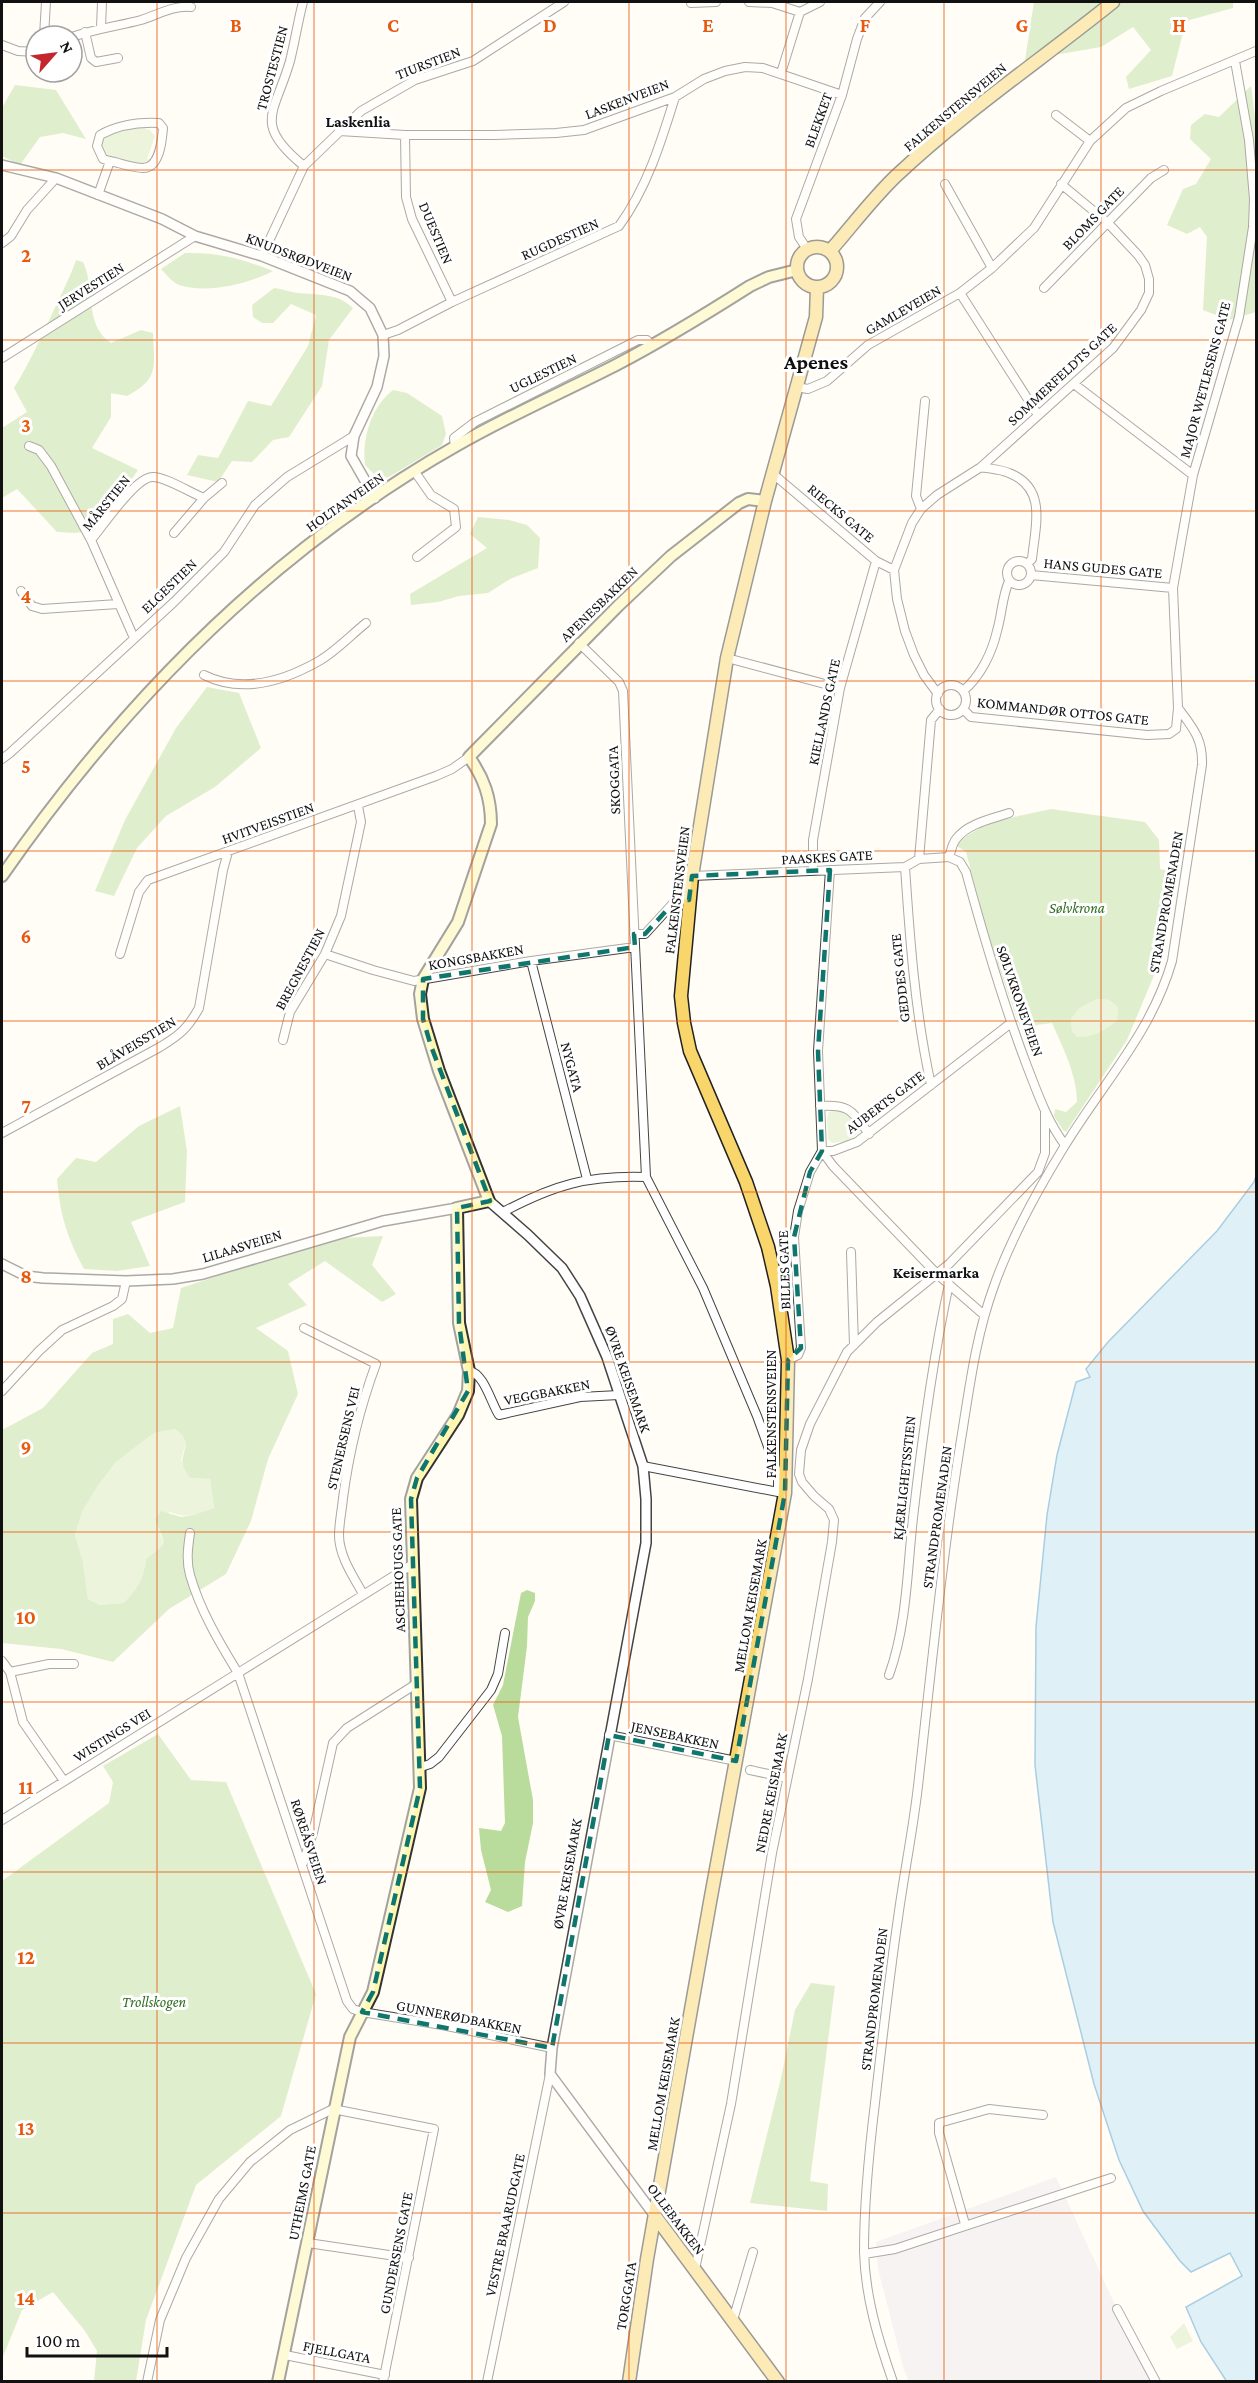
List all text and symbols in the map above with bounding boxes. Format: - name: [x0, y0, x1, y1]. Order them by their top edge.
- text: B: [230, 14, 242, 36]
- text: C: [387, 14, 399, 36]
- text: D: [543, 14, 557, 36]
- text: E: [702, 14, 714, 36]
- text: F: [860, 14, 871, 36]
- text: G: [1016, 14, 1029, 36]
- text: H: [1172, 14, 1186, 36]
- north arrow: [24, 24, 84, 84]
- street label: TROSTESTIEN: [253, 24, 291, 112]
- text: N: [57, 38, 77, 56]
- street label: TIURSTIEN: [393, 43, 463, 83]
- street label: FALKENSTENSVEIEN: [900, 59, 1010, 155]
- street label: LASKENVEIEN: [583, 76, 671, 122]
- street label: BLEKKET: [801, 90, 835, 150]
- district label: Laskenlia: [325, 113, 391, 130]
- street label: BLOMS GATE: [1059, 183, 1127, 253]
- street label: DUESTIEN: [416, 200, 456, 266]
- street label: RUGDESTIEN: [519, 215, 601, 263]
- street label: KNUDSRØDVEIEN: [244, 229, 354, 285]
- text: 2: [21, 244, 31, 266]
- street label: JERVESTIEN: [53, 259, 128, 315]
- street label: GAMLEVEIEN: [862, 282, 944, 338]
- street label: MAJOR WETLESENS GATE: [1176, 300, 1235, 460]
- street label: SOMMERFELDTS GATE: [1004, 319, 1120, 429]
- street label: UGLESTIEN: [507, 350, 579, 396]
- district label: Apenes: [783, 350, 849, 374]
- text: 3: [21, 414, 31, 436]
- street label: HOLTANVEIEN: [303, 469, 387, 535]
- street label: MÅRSTIEN: [78, 471, 133, 534]
- street label: RIECKS GATE: [804, 481, 878, 545]
- street label: HANS GUDES GATE: [1043, 555, 1163, 581]
- street label: ELGESTIEN: [138, 556, 200, 616]
- street label: APENESBAKKEN: [557, 563, 641, 645]
- text: 4: [21, 585, 32, 607]
- street label: KIELLANDS GATE: [805, 657, 843, 767]
- street label: KOMMANDØR OTTOS GATE: [976, 694, 1150, 728]
- street label: SKOGGATA: [605, 745, 623, 815]
- text: 5: [21, 755, 31, 777]
- street label: HVITVEISSTIEN: [220, 799, 316, 847]
- street label: FALKENSTENSVEIEN: [661, 825, 693, 955]
- street label: STRANDPROMENADEN: [1146, 830, 1186, 974]
- street label: PAASKES GATE: [781, 847, 873, 867]
- park label: Sølvkrona: [1049, 900, 1105, 916]
- text: 6: [21, 925, 31, 947]
- street label: BREGNESTIEN: [272, 926, 328, 1012]
- street label: GEDDES GATE: [887, 933, 913, 1023]
- street label: KONGSBAKKEN: [427, 941, 525, 973]
- street label: SØLVKRONEVEIEN: [994, 943, 1047, 1059]
- street label: BLÅVEISSTIEN: [93, 1012, 179, 1073]
- street label: NYGATA: [558, 1040, 586, 1094]
- street label: AUBERTS GATE: [843, 1067, 927, 1137]
- text: 7: [21, 1095, 31, 1117]
- street label: LILAASVEIEN: [200, 1226, 284, 1266]
- street label: BILLES GATE: [775, 1230, 793, 1310]
- district label: Keisermarka: [893, 1264, 979, 1281]
- text: 8: [20, 1265, 32, 1287]
- street label: ØVRE KEISEMARK: [602, 1323, 654, 1435]
- street label: FALKENSTENSVEIEN: [763, 1349, 779, 1478]
- street label: VEGGBAKKEN: [503, 1376, 592, 1408]
- street label: STENERSENS VEI: [323, 1385, 363, 1491]
- street label: KJÆRLIGHETSSTIEN: [889, 1415, 920, 1541]
- text: 9: [21, 1436, 31, 1458]
- street label: STRANDPROMENADEN: [919, 1444, 955, 1589]
- street label: ASCHEHOUGS GATE: [388, 1507, 408, 1633]
- street label: MELLOM KEISEMARK: [730, 1538, 770, 1674]
- text: 10: [16, 1606, 36, 1628]
- street label: WISTINGS VEI: [70, 1705, 154, 1765]
- street label: JENSEBAKKEN: [627, 1717, 721, 1753]
- street label: NEDRE KEISEMARK: [752, 1731, 791, 1854]
- text: 11: [19, 1776, 34, 1798]
- street label: RØREÅSVEIEN: [288, 1797, 331, 1887]
- street label: ØVRE KEISEMARK: [549, 1817, 585, 1931]
- street label: STRANDPROMENADEN: [857, 1926, 891, 2071]
- text: 12: [17, 1946, 35, 1968]
- park label: Trollskogen: [122, 1994, 187, 2011]
- street label: GUNNERØDBAKKEN: [395, 1997, 523, 2037]
- street label: MELLOM KEISEMARK: [643, 2016, 683, 2152]
- text: 13: [17, 2117, 35, 2139]
- street label: UTHEIMS GATE: [285, 2144, 319, 2242]
- street label: VESTRE BRAARUDGATE: [482, 2152, 528, 2298]
- street label: OLLEBAKKEN: [644, 2180, 708, 2258]
- street label: GUNDERSENS GATE: [376, 2191, 416, 2315]
- street label: TORGGATA: [613, 2260, 639, 2332]
- text: 14: [17, 2287, 35, 2309]
- scale bar: [27, 2320, 166, 2358]
- text: 100 m: [36, 2331, 81, 2351]
- street label: FJELLGATA: [302, 2338, 373, 2367]

